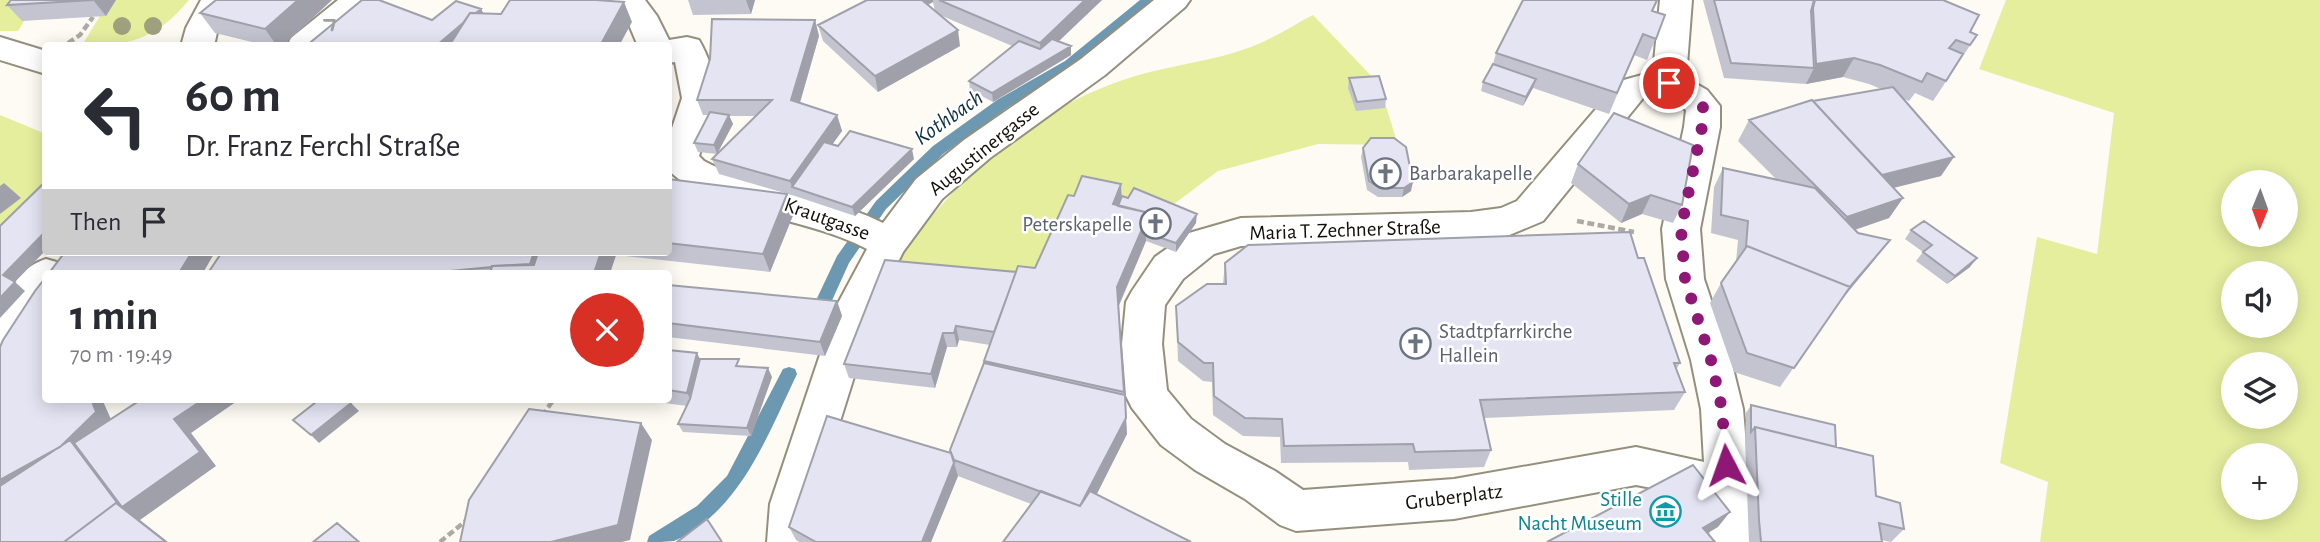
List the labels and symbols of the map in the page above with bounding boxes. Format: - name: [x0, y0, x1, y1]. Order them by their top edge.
- one-way arrow: [323, 19, 336, 32]
- pin: [1639, 53, 1699, 113]
- water label: Kothbach: [910, 86, 988, 150]
- street label: Augustinergasse: [925, 98, 1043, 200]
- church icon: Barbarakapelle: [1369, 156, 1403, 190]
- place label: Barbarakapelle: [1409, 163, 1532, 184]
- north arrow: [2221, 170, 2298, 247]
- street label: Krautgasse: [781, 194, 873, 244]
- church icon: Peterskapelle: [1138, 207, 1172, 241]
- place label: Peterskapelle: [1022, 214, 1132, 235]
- street label: Maria T. Zechner Straße: [1249, 216, 1441, 244]
- place label: Stadtpfarrkirche Hallein: [1439, 321, 1572, 366]
- church icon: Stadtpfarrkirche Hallein: [1399, 326, 1433, 360]
- position arrow: [1689, 428, 1763, 502]
- street label: Gruberplatz: [1404, 481, 1504, 513]
- place label: Stille Nacht Museum: [1518, 489, 1642, 534]
- museum icon: Stille Nacht Museum: [1648, 494, 1682, 528]

